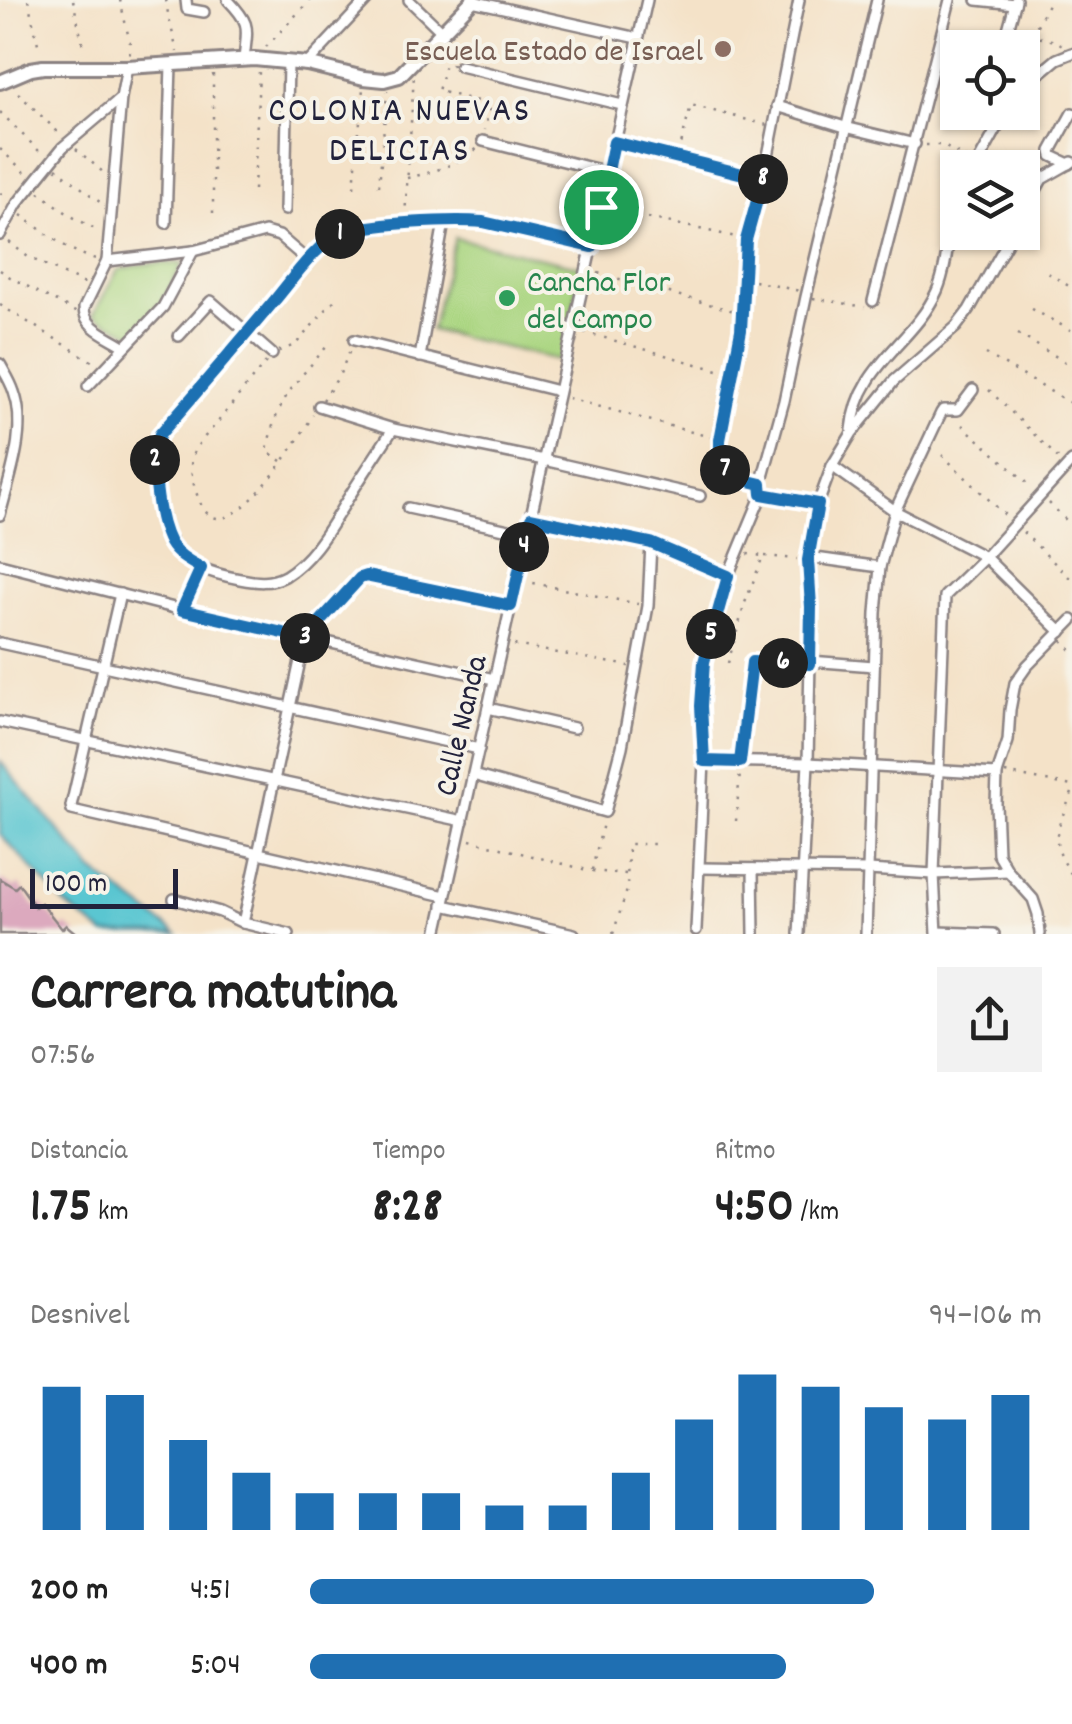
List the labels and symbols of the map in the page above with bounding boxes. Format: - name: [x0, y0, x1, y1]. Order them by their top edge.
- place label: Escuela Estado de Israel: [405, 31, 703, 77]
- marker: Escuela Estado de Israel: [712, 38, 734, 60]
- district label: COLONIA NUEVAS DELICIAS: [268, 88, 532, 178]
- pin: 8: [738, 154, 788, 204]
- pin: [559, 165, 644, 250]
- pin: 1: [315, 209, 365, 259]
- place label: Cancha Flor del Campo: [527, 262, 671, 345]
- marker: Cancha Flor del Campo: [496, 287, 518, 309]
- pin: 2: [130, 435, 180, 485]
- pin: 7: [700, 445, 750, 495]
- pin: 4: [499, 522, 549, 572]
- pin: 5: [686, 609, 736, 659]
- pin: 3: [280, 613, 330, 663]
- pin: 6: [758, 638, 808, 688]
- street label: Calle Nanda: [425, 650, 503, 801]
- scale bar: [30, 864, 178, 908]

